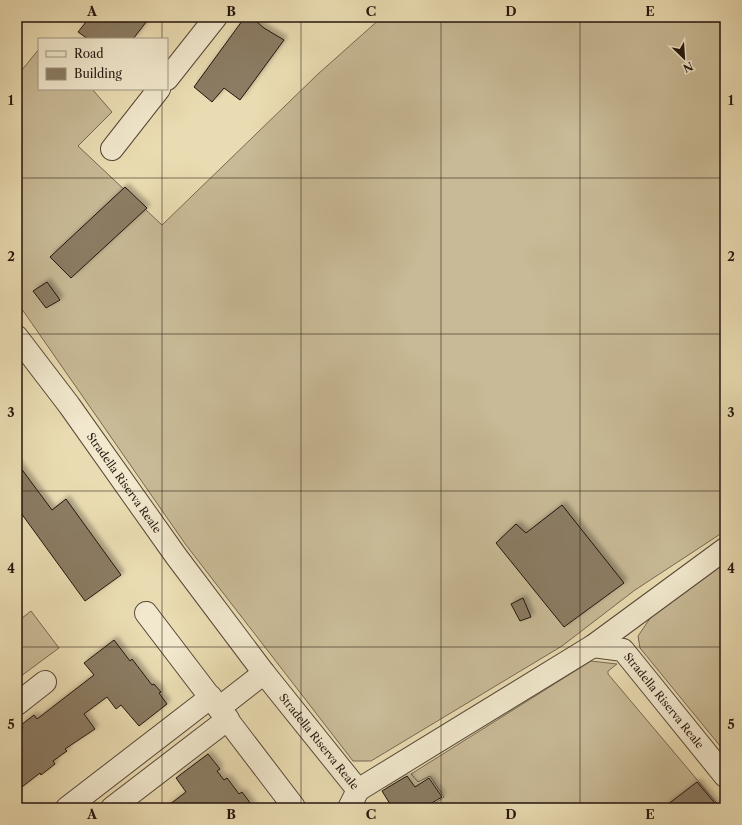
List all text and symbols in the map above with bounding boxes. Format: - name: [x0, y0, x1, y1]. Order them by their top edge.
- text: A: [86, 3, 98, 19]
- text: B: [226, 3, 236, 19]
- text: C: [366, 3, 376, 19]
- text: D: [505, 3, 517, 19]
- text: E: [645, 3, 655, 19]
- legend: [38, 38, 168, 90]
- north arrow: [664, 38, 704, 78]
- text: Road: [74, 46, 104, 61]
- text: N: [681, 59, 696, 76]
- text: Building: [74, 66, 122, 81]
- text: 1: [8, 92, 14, 108]
- text: 1: [728, 92, 734, 108]
- text: 2: [7, 248, 15, 264]
- text: 2: [727, 248, 735, 264]
- text: 3: [7, 404, 15, 420]
- text: 3: [727, 404, 735, 420]
- street label: Stradella Riserva Reale: [84, 430, 164, 536]
- text: 4: [7, 560, 15, 576]
- text: 4: [727, 560, 735, 576]
- street label: Stradella Riserva Reale: [621, 650, 707, 752]
- street label: Stradella Riserva Reale: [276, 691, 362, 793]
- text: 5: [7, 716, 15, 732]
- text: 5: [727, 716, 735, 732]
- text: A: [86, 806, 98, 822]
- text: B: [226, 806, 236, 822]
- text: C: [366, 806, 376, 822]
- text: D: [505, 806, 517, 822]
- text: E: [645, 806, 655, 822]

